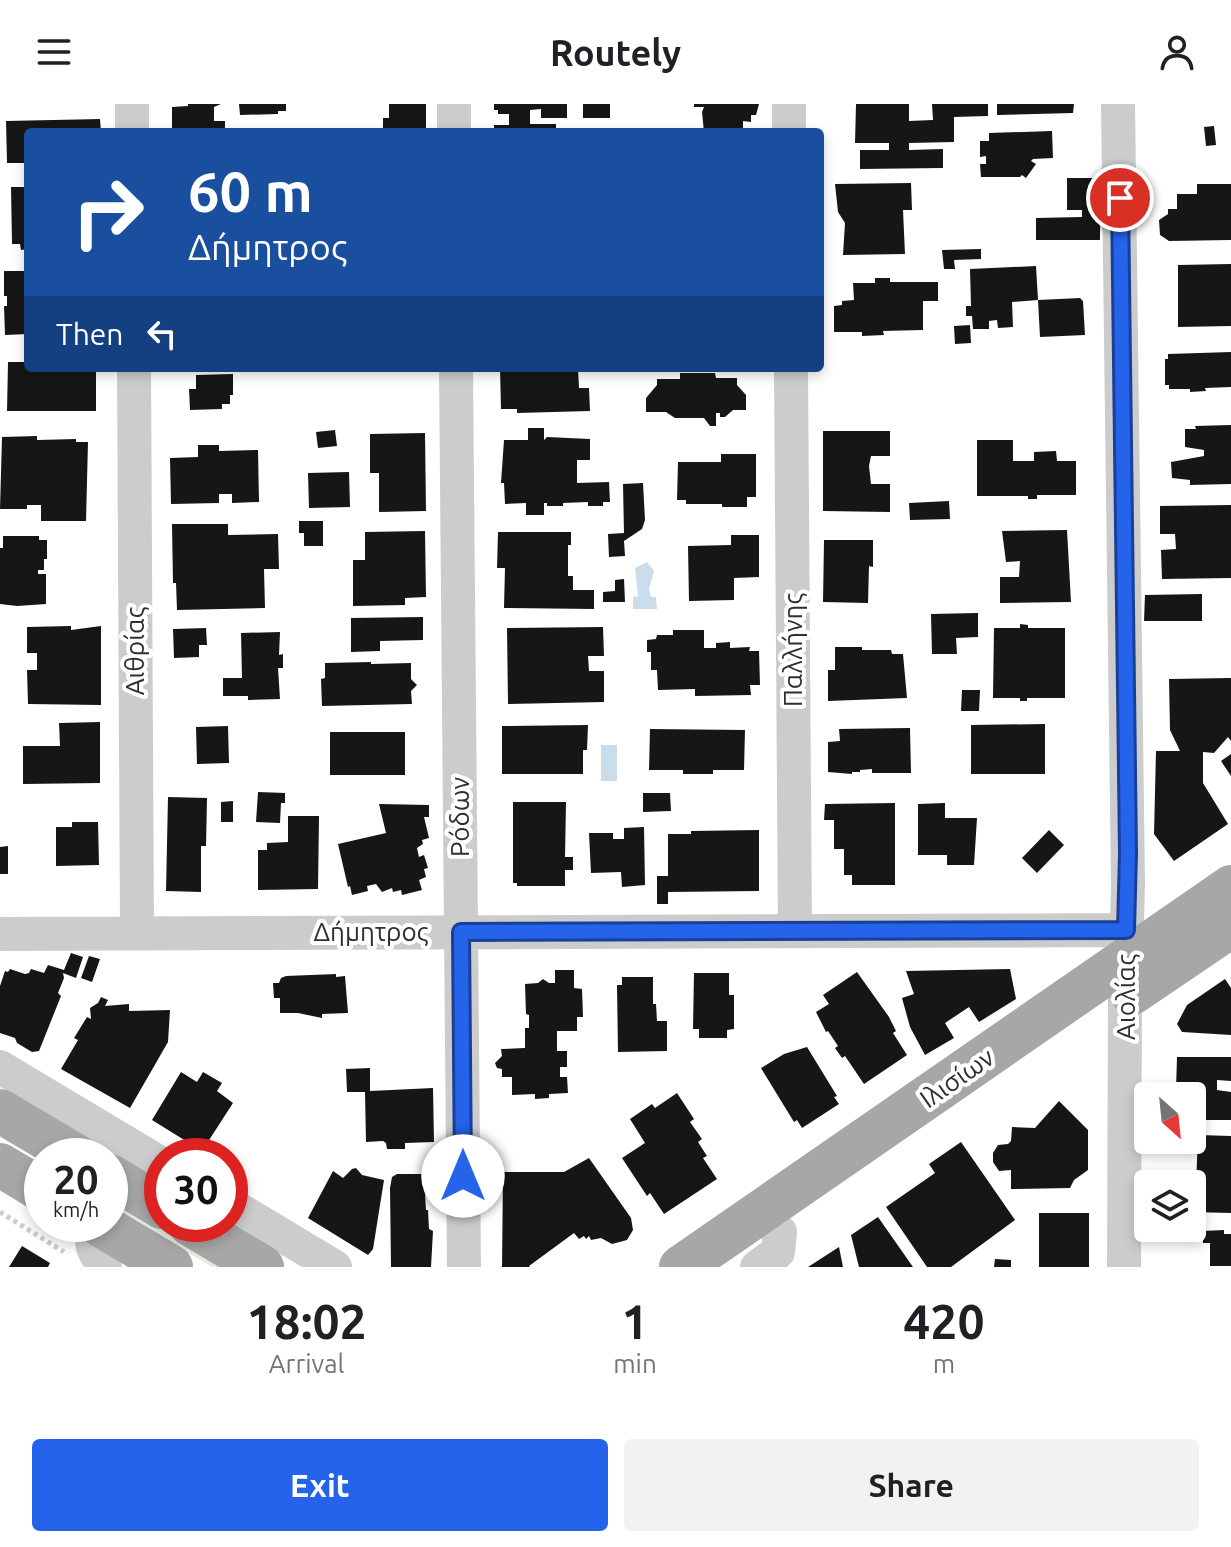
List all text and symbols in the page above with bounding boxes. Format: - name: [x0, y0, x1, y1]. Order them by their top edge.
- icon: menu: [32, 30, 76, 74]
- icon: person: [1155, 30, 1199, 74]
- text: Routely: [550, 32, 681, 73]
- icon: right: [56, 160, 160, 264]
- text: 60 m: [188, 160, 313, 223]
- pin: [1086, 164, 1154, 232]
- icon: arrive: [1098, 176, 1142, 220]
- text: Δήμητρος: [188, 226, 347, 267]
- icon: left: [140, 312, 184, 356]
- text: Then: [56, 317, 124, 351]
- street label: Παλλήνης: [778, 593, 808, 707]
- street label: Αιθρίας: [120, 606, 150, 695]
- street label: Ρόδων: [445, 777, 474, 857]
- street label: Δήμητρος: [314, 917, 429, 947]
- street label: Αιολίας: [1111, 954, 1141, 1040]
- street label: Ιλισίων: [914, 1042, 999, 1113]
- north arrow: [1134, 1082, 1206, 1154]
- map controls: [1134, 1082, 1206, 1242]
- position arrow: [421, 1134, 505, 1218]
- speed limit sign: 30: [144, 1138, 248, 1242]
- text: 20: [53, 1157, 99, 1202]
- button: layers: [1134, 1170, 1206, 1242]
- text: km/h: [53, 1198, 99, 1221]
- text: 18:02: [247, 1294, 367, 1348]
- text: 1: [621, 1294, 648, 1348]
- text: 420: [903, 1294, 984, 1348]
- text: Arrival: [269, 1349, 344, 1378]
- text: min: [613, 1349, 657, 1378]
- text: m: [933, 1349, 955, 1378]
- button: Exit: [32, 1439, 608, 1531]
- button: Share: [624, 1439, 1199, 1531]

